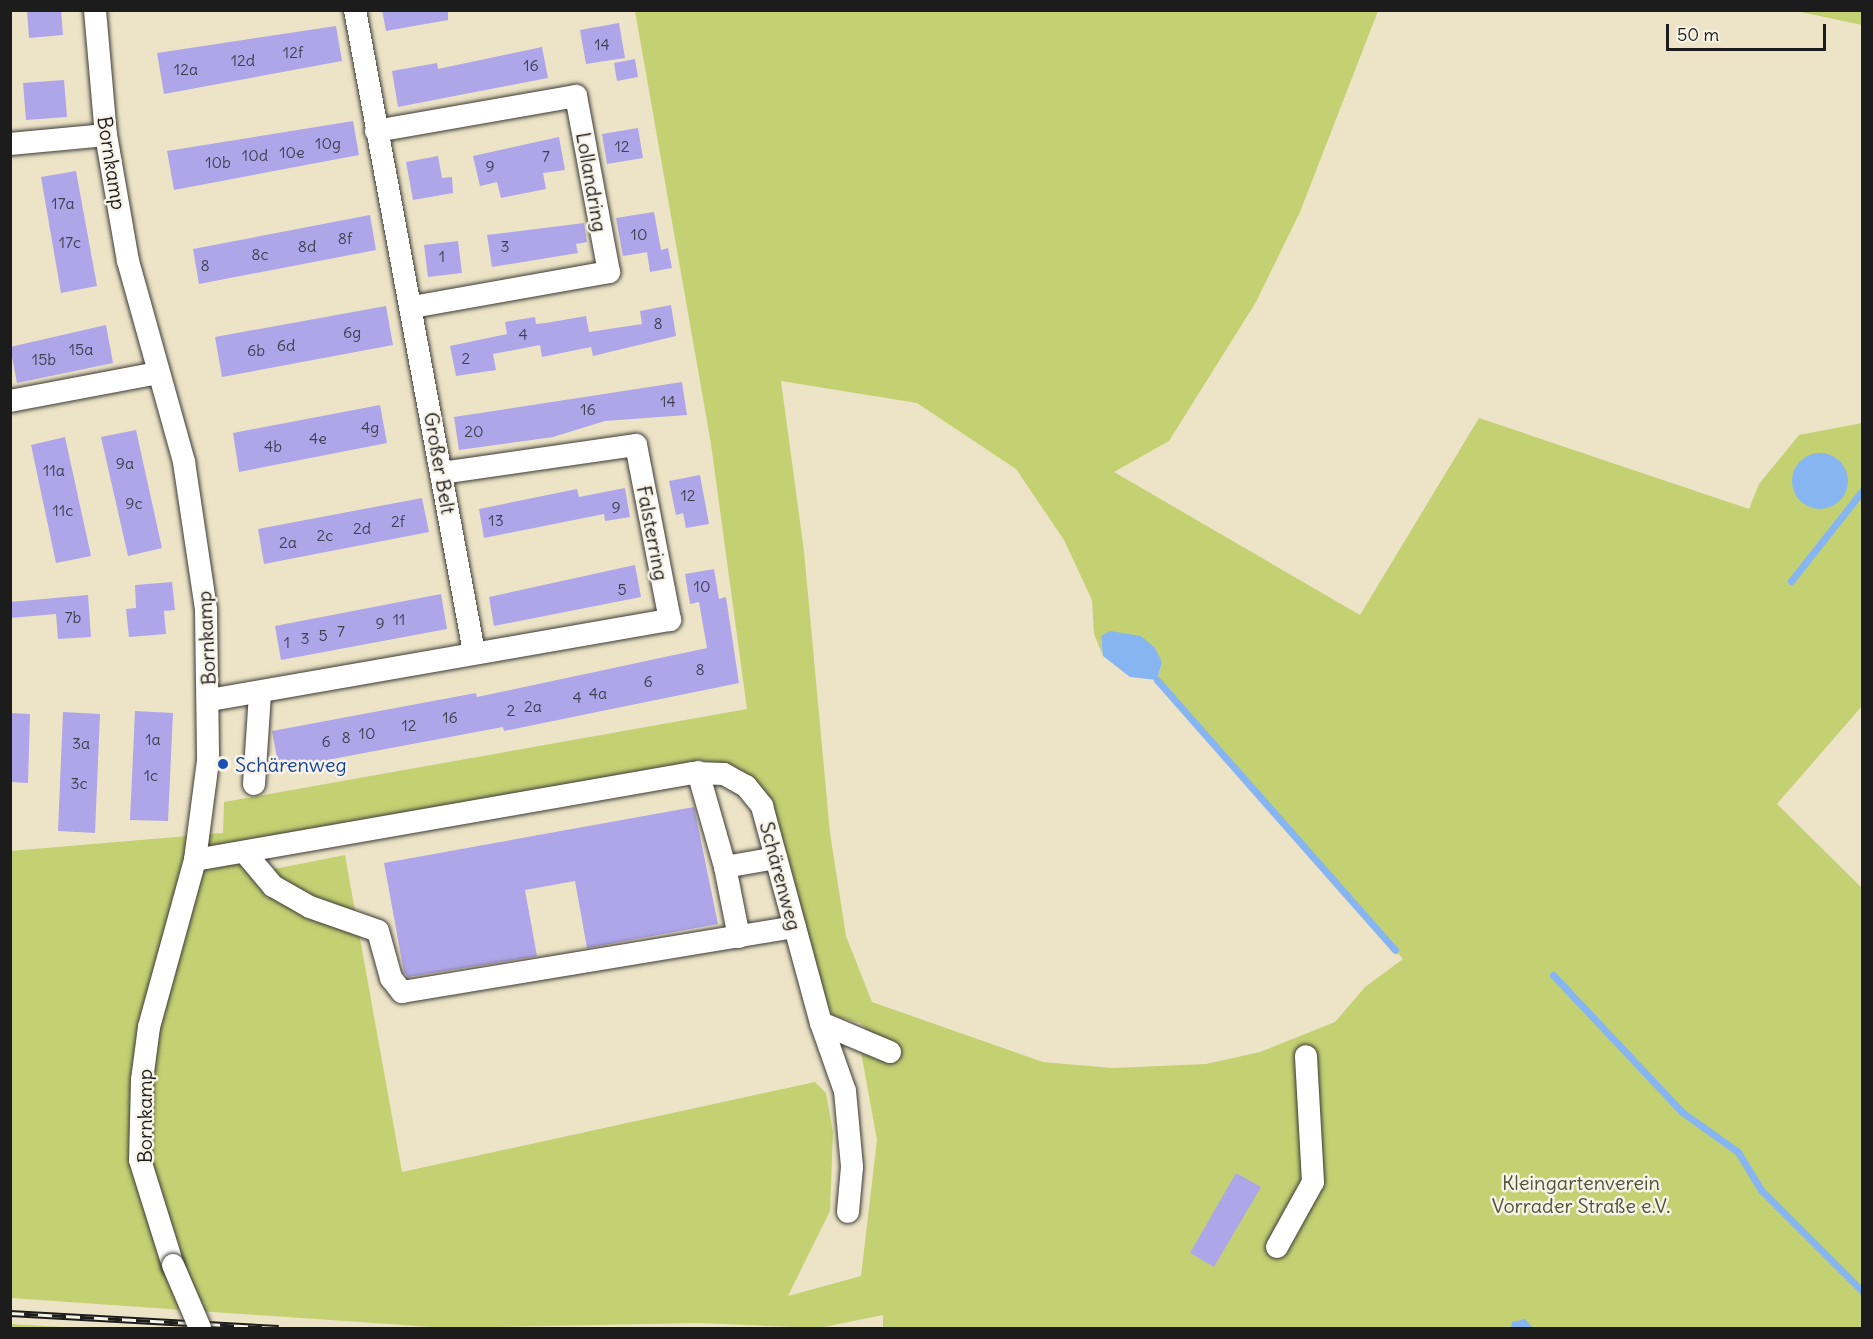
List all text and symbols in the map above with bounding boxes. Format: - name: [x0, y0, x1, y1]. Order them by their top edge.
- scale bar: [1669, 12, 1830, 50]
- text: 50 m: [1677, 23, 1719, 46]
- house number: 14: [594, 34, 610, 54]
- house number: 12f: [283, 42, 303, 62]
- house number: 12d: [231, 50, 255, 70]
- house number: 16: [523, 55, 539, 75]
- house number: 12a: [174, 59, 198, 79]
- street label: Bornkamp: [93, 114, 131, 212]
- street label: Lollandring: [571, 130, 613, 234]
- house number: 10g: [315, 133, 341, 153]
- house number: 12: [614, 136, 630, 156]
- house number: 10e: [279, 142, 305, 162]
- house number: 10d: [242, 145, 268, 165]
- house number: 7: [542, 146, 550, 166]
- house number: 10b: [205, 152, 231, 172]
- house number: 9: [485, 156, 495, 176]
- house number: 17a: [51, 193, 75, 213]
- house number: 10: [631, 224, 647, 244]
- house number: 8f: [338, 228, 352, 248]
- house number: 17c: [59, 232, 81, 252]
- house number: 8d: [298, 236, 316, 256]
- house number: 3: [500, 236, 510, 256]
- house number: 8c: [251, 244, 269, 264]
- house number: 1: [439, 246, 445, 266]
- house number: 8: [200, 255, 210, 275]
- house number: 8: [653, 313, 663, 333]
- house number: 6g: [343, 322, 361, 342]
- house number: 4: [518, 324, 528, 344]
- house number: 6d: [277, 335, 295, 355]
- house number: 15a: [69, 339, 93, 359]
- house number: 6b: [247, 340, 265, 360]
- house number: 2: [462, 348, 470, 368]
- house number: 15b: [32, 349, 56, 369]
- house number: 14: [660, 391, 676, 411]
- house number: 16: [580, 399, 596, 419]
- street label: Großer Belt: [419, 410, 461, 516]
- house number: 4g: [361, 417, 379, 437]
- house number: 20: [464, 421, 484, 441]
- house number: 4e: [309, 428, 327, 448]
- house number: 4b: [264, 436, 282, 456]
- house number: 9a: [116, 453, 134, 473]
- house number: 11a: [43, 460, 65, 480]
- street label: Falsterring: [632, 483, 674, 583]
- house number: 12: [680, 485, 696, 505]
- house number: 9c: [125, 493, 143, 513]
- house number: 9: [611, 497, 621, 517]
- house number: 11c: [53, 500, 73, 520]
- house number: 13: [488, 510, 504, 530]
- house number: 2f: [391, 511, 405, 531]
- house number: 2d: [353, 518, 371, 538]
- house number: 2c: [317, 525, 333, 545]
- house number: 2a: [279, 532, 297, 552]
- house number: 10: [694, 576, 710, 596]
- house number: 5: [617, 579, 627, 599]
- street label: Bornkamp: [192, 590, 220, 686]
- house number: 7b: [65, 607, 81, 627]
- house number: 11: [393, 609, 405, 629]
- house number: 9: [375, 613, 385, 633]
- house number: 7: [337, 621, 345, 641]
- house number: 5: [318, 625, 328, 645]
- house number: 3: [300, 628, 310, 648]
- house number: 1: [284, 632, 290, 652]
- house number: 8: [695, 659, 705, 679]
- house number: 6: [643, 671, 653, 691]
- house number: 4a: [589, 683, 607, 703]
- house number: 4: [572, 687, 582, 707]
- house number: 2a: [524, 696, 542, 716]
- house number: 2: [507, 700, 515, 720]
- house number: 16: [442, 707, 458, 727]
- house number: 12: [401, 715, 417, 735]
- house number: 10: [359, 723, 375, 743]
- house number: 8: [341, 727, 351, 747]
- house number: 1a: [145, 729, 161, 749]
- house number: 6: [321, 731, 331, 751]
- house number: 3a: [72, 733, 90, 753]
- place label: Schärenweg: [235, 752, 347, 776]
- marker: Schärenweg: [216, 757, 230, 771]
- house number: 1c: [144, 765, 158, 785]
- house number: 3c: [70, 773, 88, 793]
- street label: Schärenweg: [755, 819, 807, 933]
- street label: Bornkamp: [132, 1069, 156, 1163]
- park label: Kleingartenverein Vorrader Straße e.V.: [1492, 1170, 1670, 1217]

